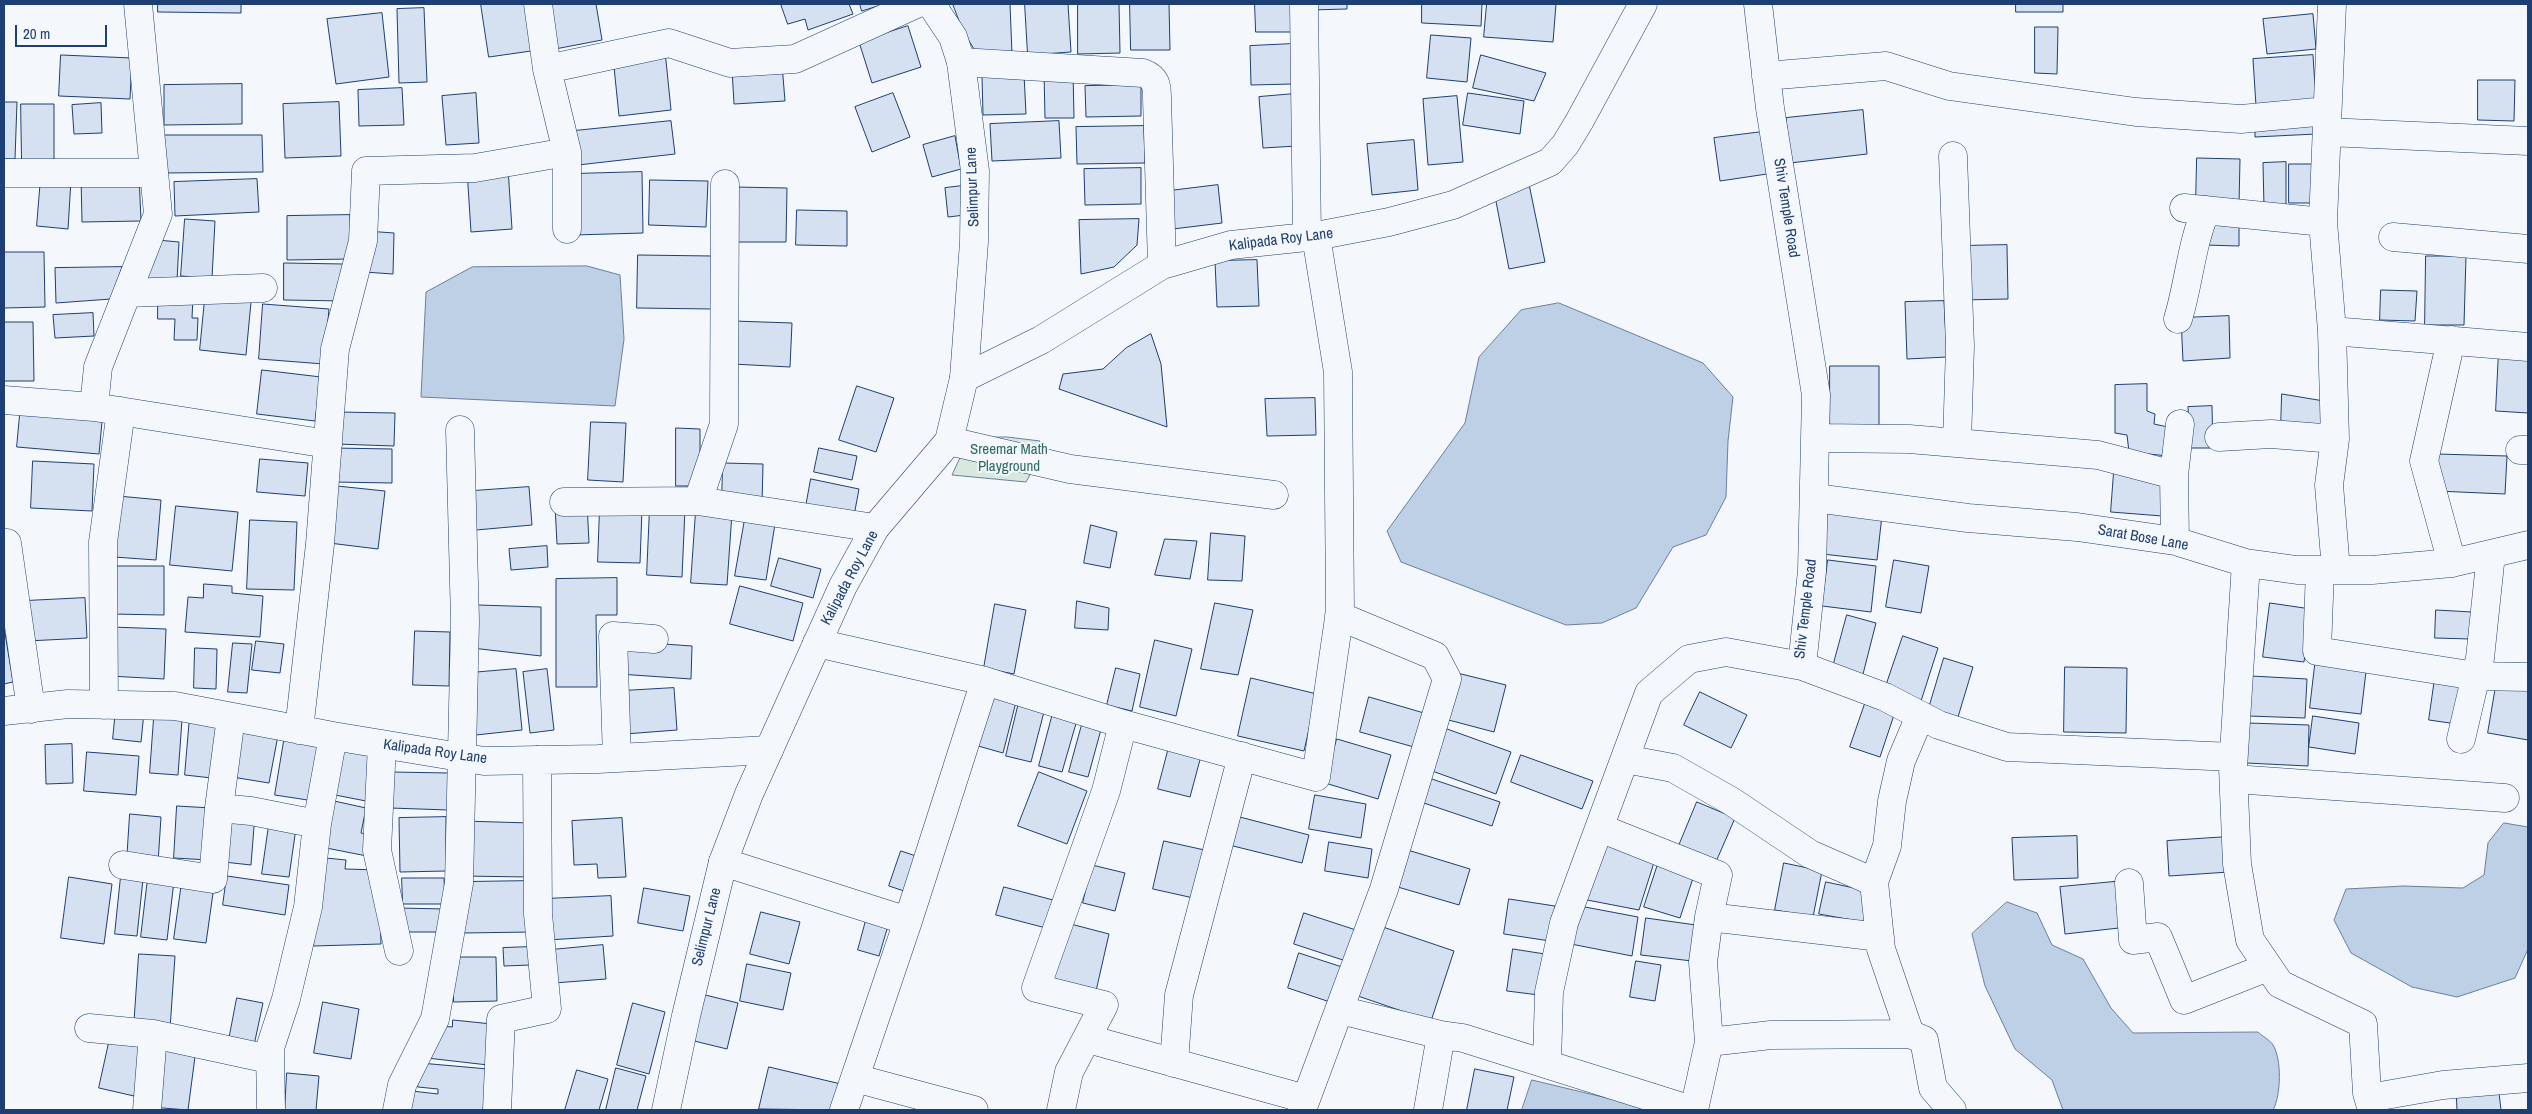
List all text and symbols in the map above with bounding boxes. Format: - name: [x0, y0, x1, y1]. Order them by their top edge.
- scale bar: [18, 15, 110, 47]
- text: 20 m: [23, 23, 50, 44]
- street label: Selimpur Lane: [963, 147, 983, 227]
- street label: Shiv Temple Road: [1769, 157, 1803, 259]
- street label: Kalipada Roy Lane: [1228, 225, 1334, 255]
- park label: Sreemar Math Playground: [970, 441, 1048, 476]
- street label: Sarat Bose Lane: [2096, 521, 2190, 555]
- street label: Kalipada Roy Lane: [817, 528, 883, 628]
- street label: Shiv Temple Road: [1791, 558, 1821, 660]
- street label: Kalipada Roy Lane: [382, 736, 488, 768]
- street label: Selimpur Lane: [689, 886, 725, 968]

